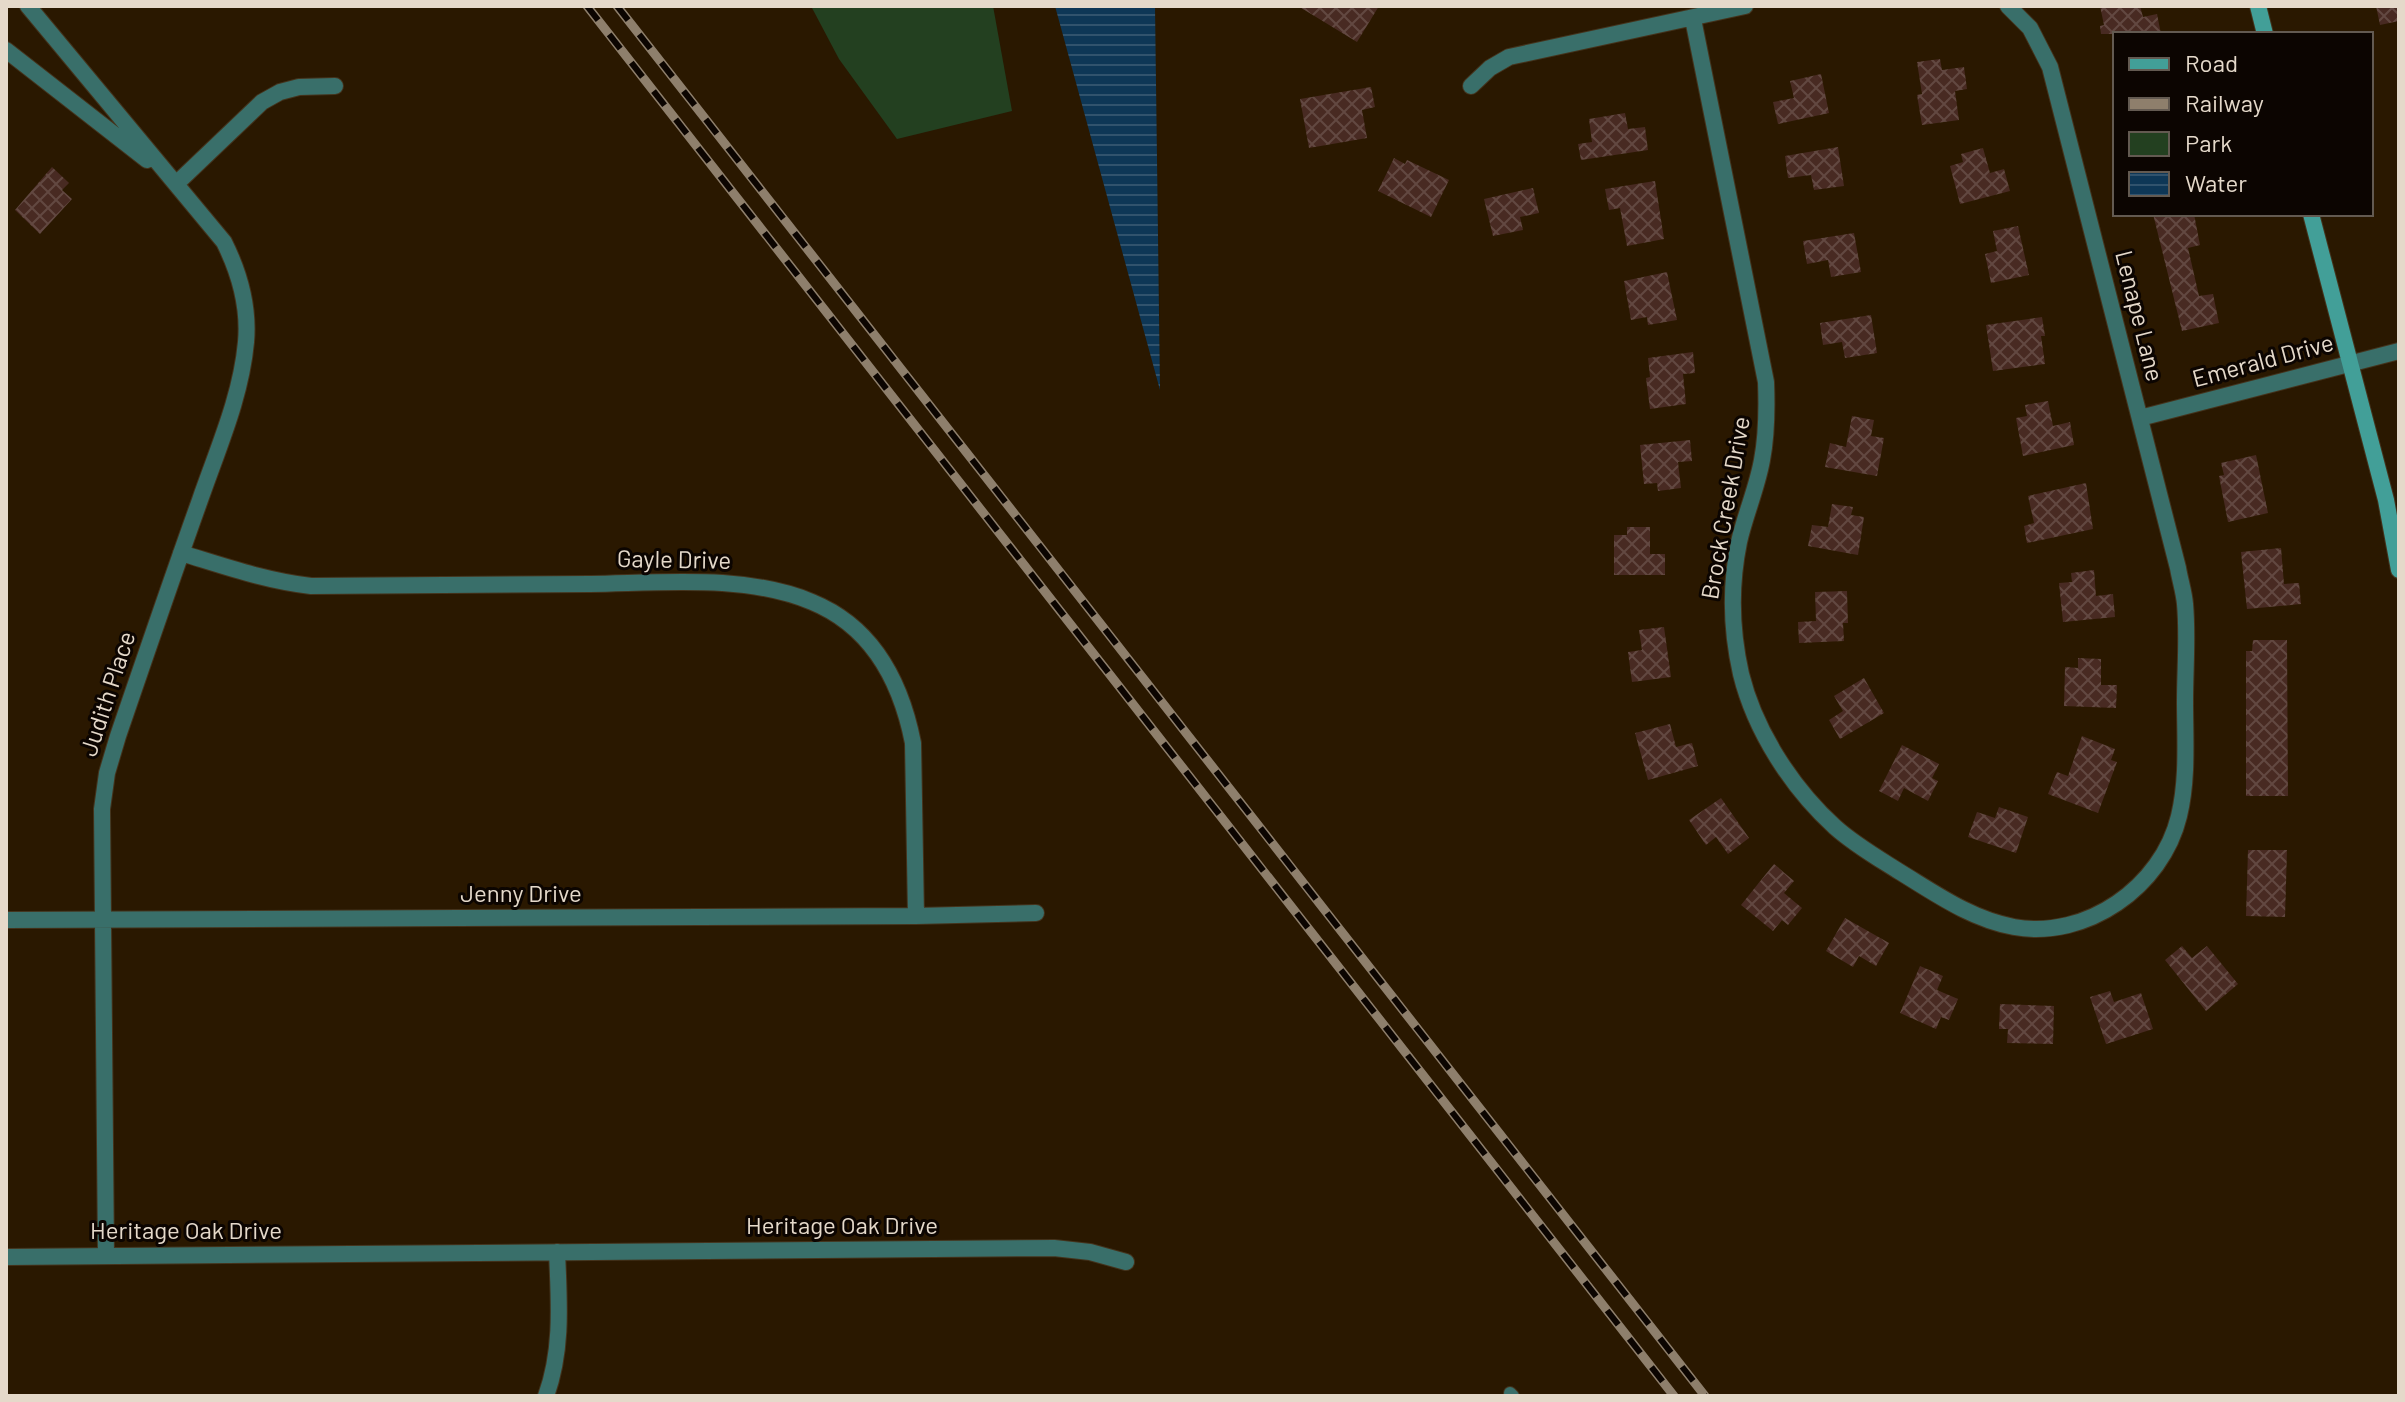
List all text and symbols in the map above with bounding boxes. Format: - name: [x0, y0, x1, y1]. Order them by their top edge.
- legend: [2113, 32, 2373, 216]
- text: Road: [2185, 48, 2238, 77]
- text: Railway: [2185, 88, 2264, 117]
- text: Park: [2185, 128, 2232, 157]
- text: Water: [2185, 168, 2247, 197]
- street label: Lenape Lane: [2110, 247, 2171, 384]
- street label: Emerald Drive: [2189, 327, 2336, 392]
- street label: Brock Creek Drive: [1694, 414, 1755, 601]
- street label: Gayle Drive: [617, 543, 731, 574]
- street label: Judith Place: [73, 627, 140, 760]
- street label: Jenny Drive: [460, 878, 582, 907]
- street label: Heritage Oak Drive: [746, 1210, 938, 1239]
- street label: Heritage Oak Drive: [90, 1215, 282, 1244]

